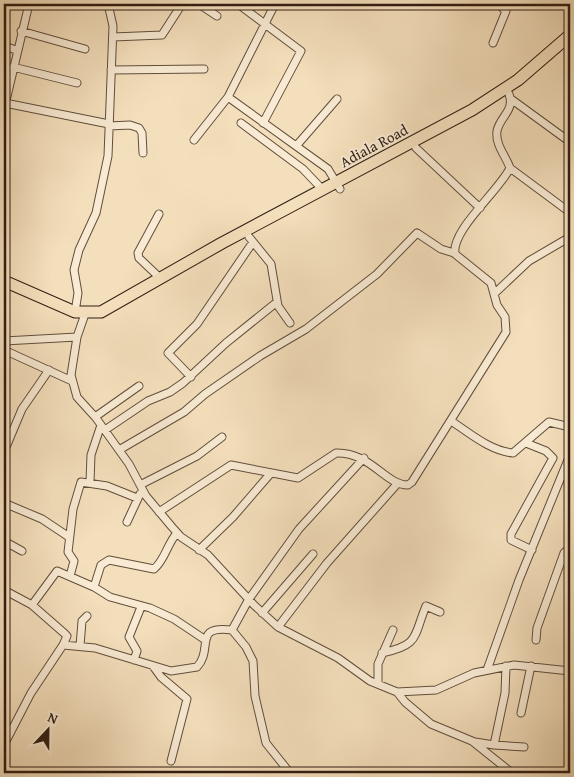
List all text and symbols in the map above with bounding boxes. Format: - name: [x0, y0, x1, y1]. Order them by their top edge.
- street label: Adiala Road: [336, 119, 412, 172]
- north arrow: [22, 704, 72, 754]
- text: N: [45, 707, 62, 729]

